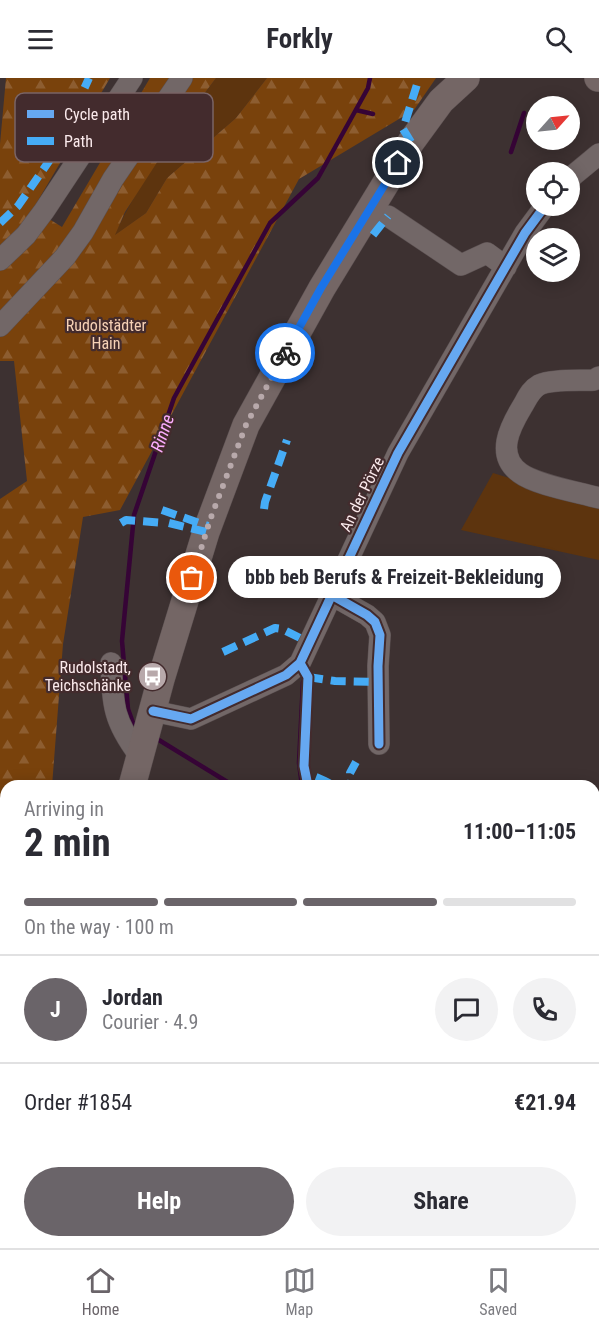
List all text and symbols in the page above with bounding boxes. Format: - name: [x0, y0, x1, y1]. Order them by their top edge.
- icon: menu: [24, 23, 57, 56]
- text: Forkly: [266, 23, 333, 55]
- icon: search: [542, 23, 575, 56]
- legend: [15, 93, 213, 162]
- north arrow: [526, 96, 580, 150]
- map controls: [526, 96, 580, 282]
- text: Cycle path: [64, 105, 130, 124]
- text: Path: [64, 132, 93, 151]
- pin: [372, 137, 423, 188]
- icon: home: [381, 146, 414, 179]
- button: locate: [526, 162, 580, 216]
- button: layers: [526, 228, 580, 282]
- park label: Rudolstädter Hain: [66, 316, 146, 353]
- courier: [255, 323, 315, 383]
- icon: bike: [269, 337, 302, 370]
- water label: Rinne: [146, 411, 178, 455]
- street label: An der Pörze: [336, 454, 388, 534]
- pin: [166, 552, 217, 603]
- callout: bbb beb Berufs & Freizeit-Bekleidung: [228, 557, 561, 599]
- icon: bag: [175, 561, 208, 594]
- text: bbb beb Berufs & Freizeit-Bekleidung: [245, 565, 544, 589]
- place label: Rudolstadt, Teichschänke: [45, 658, 131, 695]
- bus stop icon: Rudolstadt, Teichschänke: [136, 660, 168, 692]
- text: Arriving in: [24, 797, 104, 821]
- text: 11:00–11:05: [463, 819, 576, 844]
- text: 2 min: [24, 820, 111, 866]
- text: On the way · 100 m: [24, 915, 174, 939]
- button: chat: [435, 978, 498, 1041]
- button: phone: [513, 978, 576, 1041]
- text: Jordan: [102, 985, 163, 1010]
- text: J: [50, 997, 61, 1022]
- text: Courier · 4.9: [102, 1010, 198, 1034]
- text: Order #1854: [24, 1090, 132, 1115]
- text: €21.94: [514, 1090, 576, 1115]
- button: Help: [24, 1167, 294, 1236]
- button: Share: [306, 1167, 576, 1236]
- tab: Home: [82, 1264, 119, 1319]
- tab: Map: [283, 1264, 316, 1319]
- tab: Saved: [479, 1264, 517, 1319]

